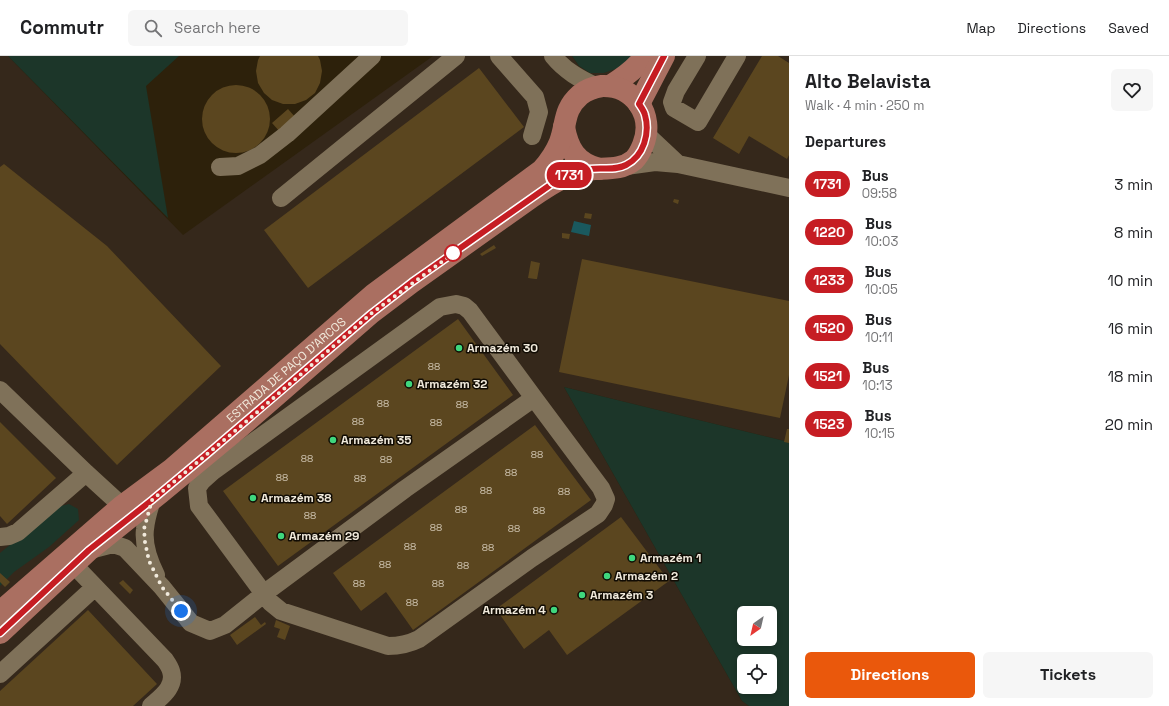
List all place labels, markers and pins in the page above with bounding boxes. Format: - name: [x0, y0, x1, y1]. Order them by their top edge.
- unlabelled marker: [444, 244, 462, 262]
- place label: Armazém 30: [467, 340, 538, 356]
- marker: Armazém 30: [454, 343, 464, 353]
- place label: Armazém 32: [417, 376, 487, 392]
- marker: Armazém 32: [404, 379, 414, 389]
- place label: Armazém 35: [341, 432, 411, 448]
- marker: Armazém 35: [328, 435, 338, 445]
- place label: Armazém 38: [261, 490, 331, 506]
- marker: Armazém 38: [248, 493, 258, 503]
- place label: Armazém 29: [289, 528, 359, 544]
- marker: Armazém 29: [276, 531, 286, 541]
- place label: Armazém 1: [640, 550, 701, 566]
- marker: Armazém 1: [627, 553, 637, 563]
- place label: Armazém 2: [615, 568, 678, 584]
- marker: Armazém 2: [602, 571, 612, 581]
- place label: Armazém 3: [590, 587, 653, 603]
- marker: Armazém 3: [577, 590, 587, 600]
- place label: Armazém 4: [482, 602, 546, 618]
- marker: Armazém 4: [549, 605, 559, 615]

